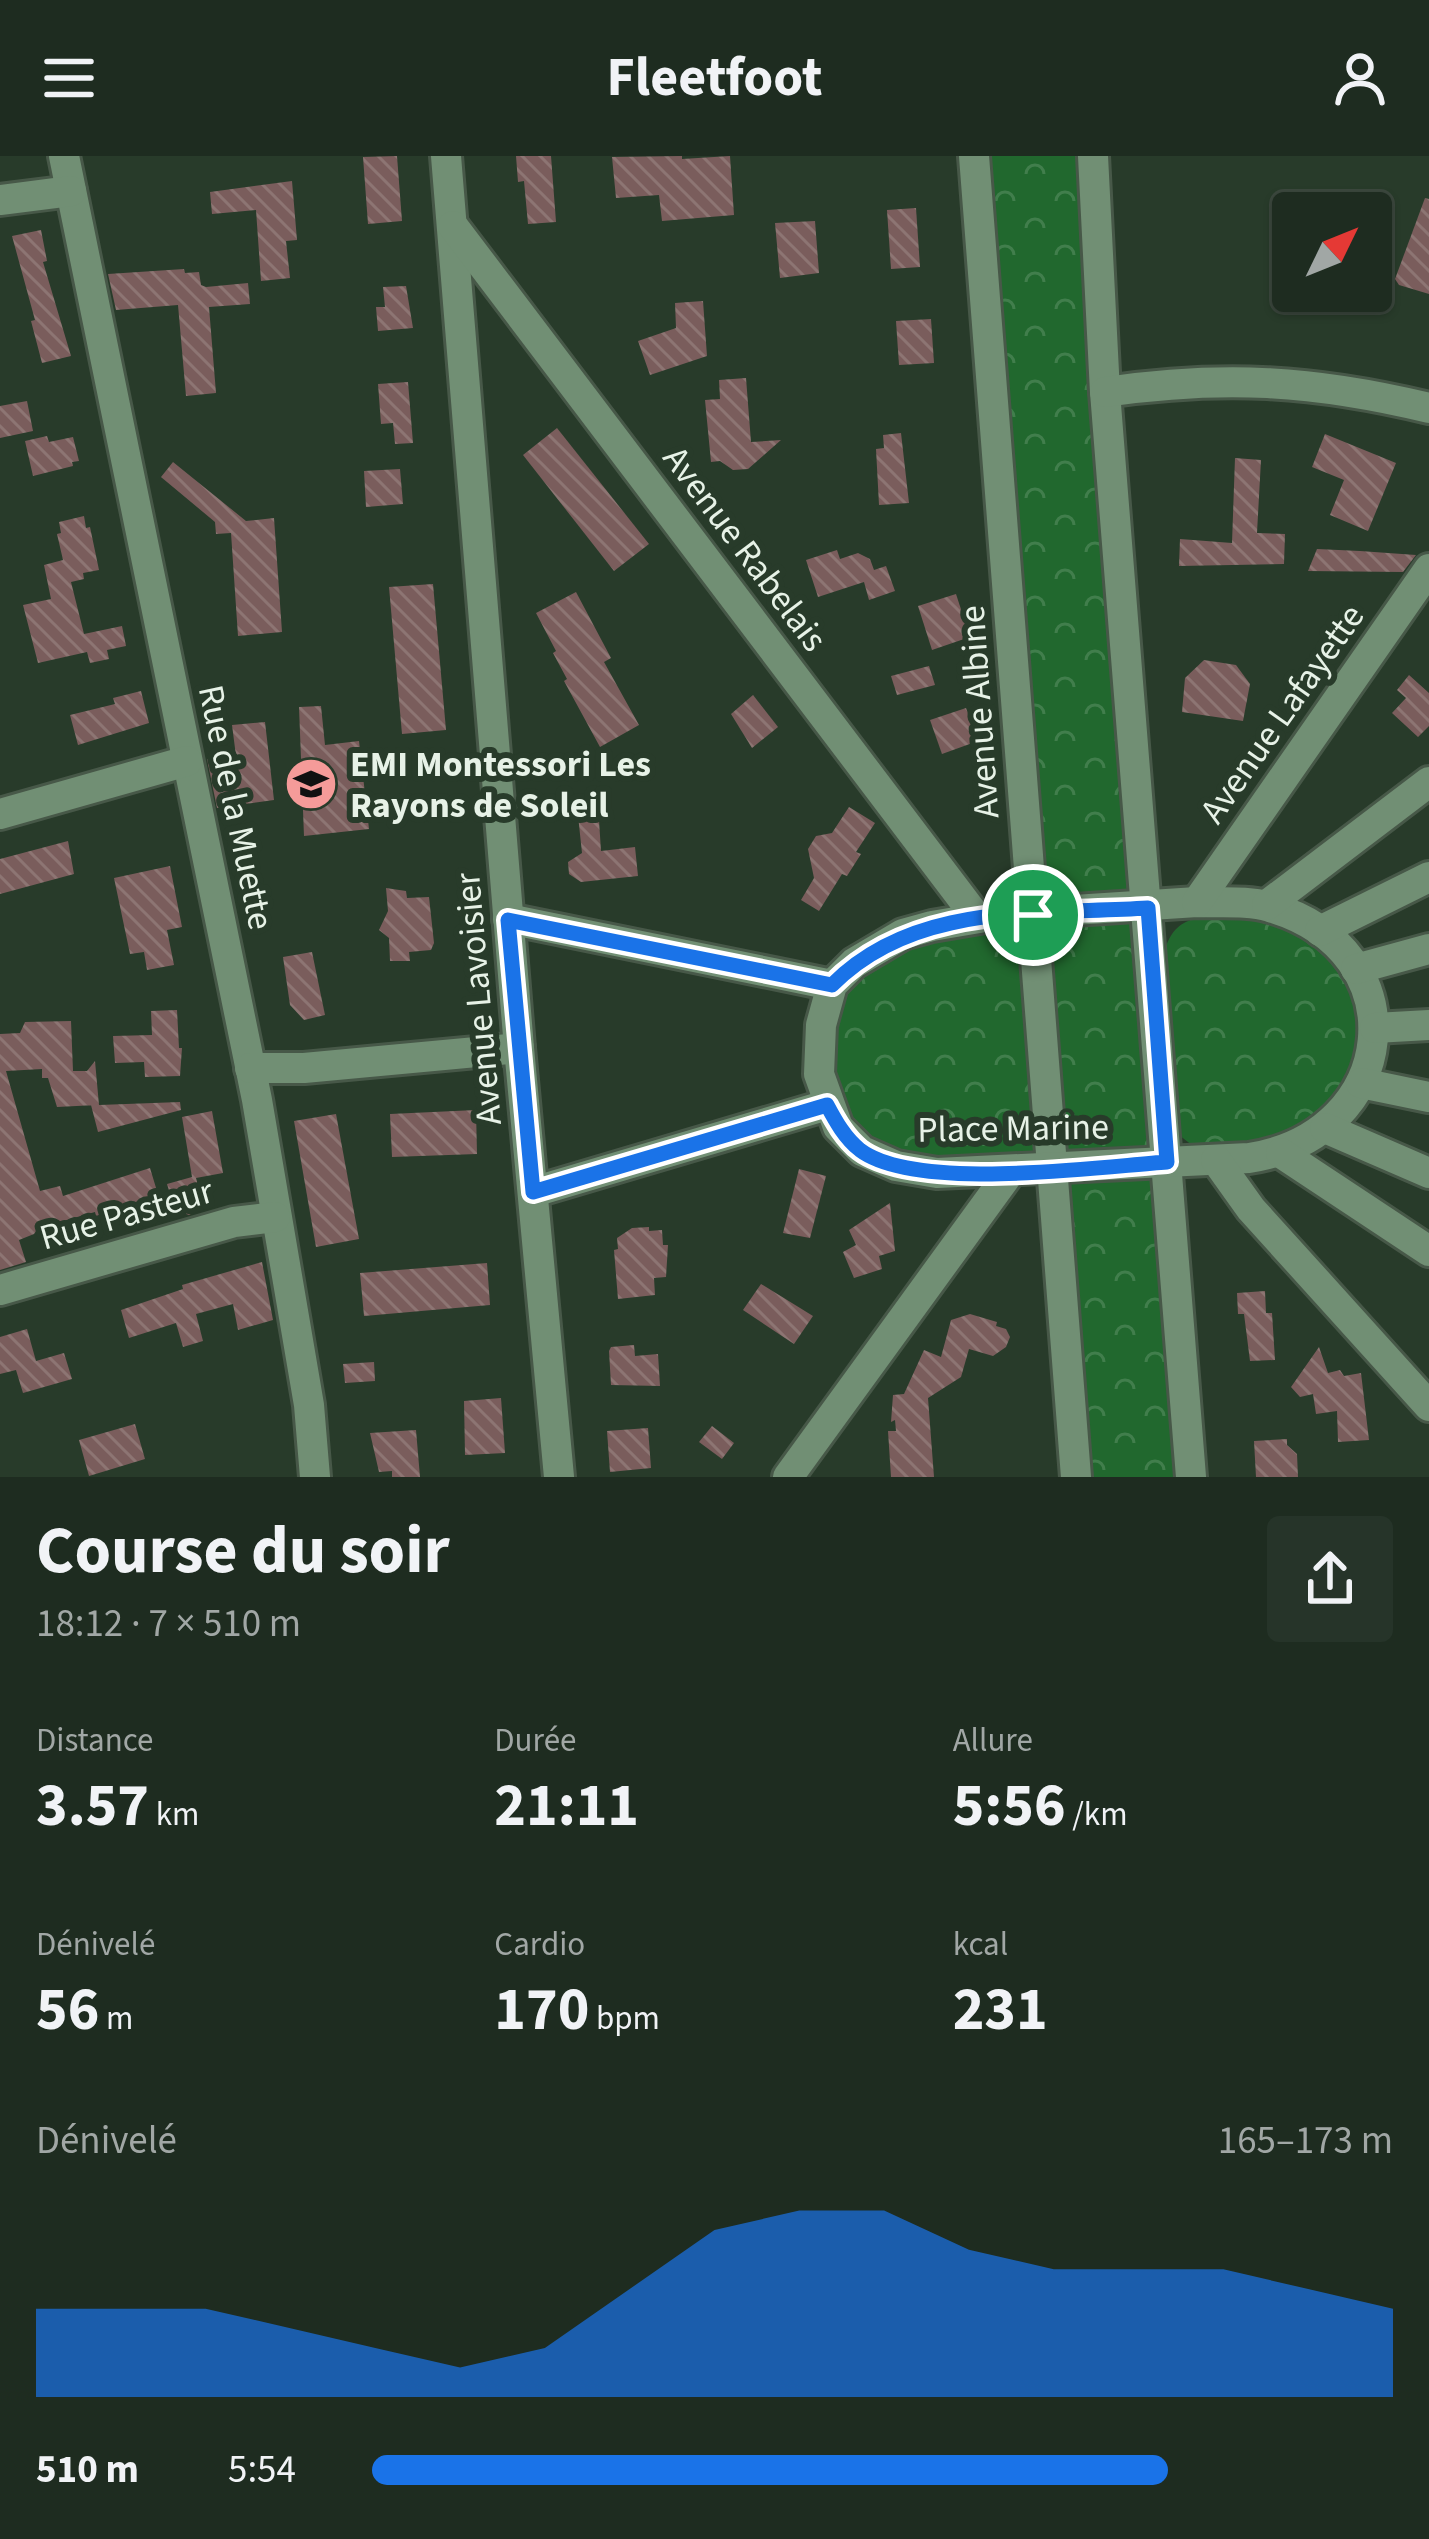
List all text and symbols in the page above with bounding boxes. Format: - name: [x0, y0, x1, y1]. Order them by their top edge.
- text: Fleetfoot: [606, 40, 823, 117]
- icon: menu: [36, 45, 102, 111]
- icon: person: [1327, 45, 1393, 111]
- north arrow: [1272, 192, 1392, 312]
- map controls: [1272, 192, 1392, 312]
- street label: Avenue Rabelais: [651, 435, 839, 662]
- street label: Avenue Lafayette: [1188, 594, 1377, 834]
- street label: Avenue Albine: [947, 604, 1012, 820]
- street label: Rue de la Muette: [185, 680, 286, 934]
- place label: EMI Montessori Les Rayons de Soleil: [350, 739, 651, 831]
- school or university icon: EMI Montessori Les Rayons de Soleil: [283, 756, 339, 812]
- pin: [982, 864, 1084, 966]
- street label: Avenue Lavoisier: [442, 870, 515, 1127]
- icon: arrive: [1000, 882, 1066, 948]
- street label: Place Marine: [917, 1101, 1109, 1156]
- street label: Rue Pasteur: [34, 1165, 220, 1263]
- text: Course du soir: [36, 1504, 450, 1598]
- button: share: [1267, 1516, 1393, 1642]
- text: 18:12 · 7 × 510 m: [36, 1596, 301, 1652]
- text: Distance: [36, 1717, 153, 1764]
- text: Durée: [494, 1717, 576, 1764]
- text: Allure: [953, 1717, 1033, 1764]
- text: 3.57: [36, 1764, 149, 1849]
- text: 21:11: [494, 1764, 639, 1849]
- text: 5:56: [953, 1764, 1066, 1849]
- text: km: [149, 1791, 199, 1838]
- text: /km: [1066, 1791, 1128, 1838]
- text: Dénivelé: [36, 1921, 155, 1968]
- text: Cardio: [494, 1921, 585, 1968]
- text: kcal: [953, 1921, 1008, 1968]
- text: 56: [36, 1968, 99, 2053]
- text: 170: [494, 1968, 589, 2053]
- text: 231: [953, 1968, 1048, 2053]
- text: m: [99, 1995, 133, 2042]
- text: bpm: [589, 1995, 660, 2042]
- text: Dénivelé: [36, 2113, 177, 2169]
- text: 165–173 m: [1218, 2113, 1393, 2169]
- text: 510 m: [36, 2442, 139, 2498]
- text: 5:54: [228, 2442, 296, 2498]

